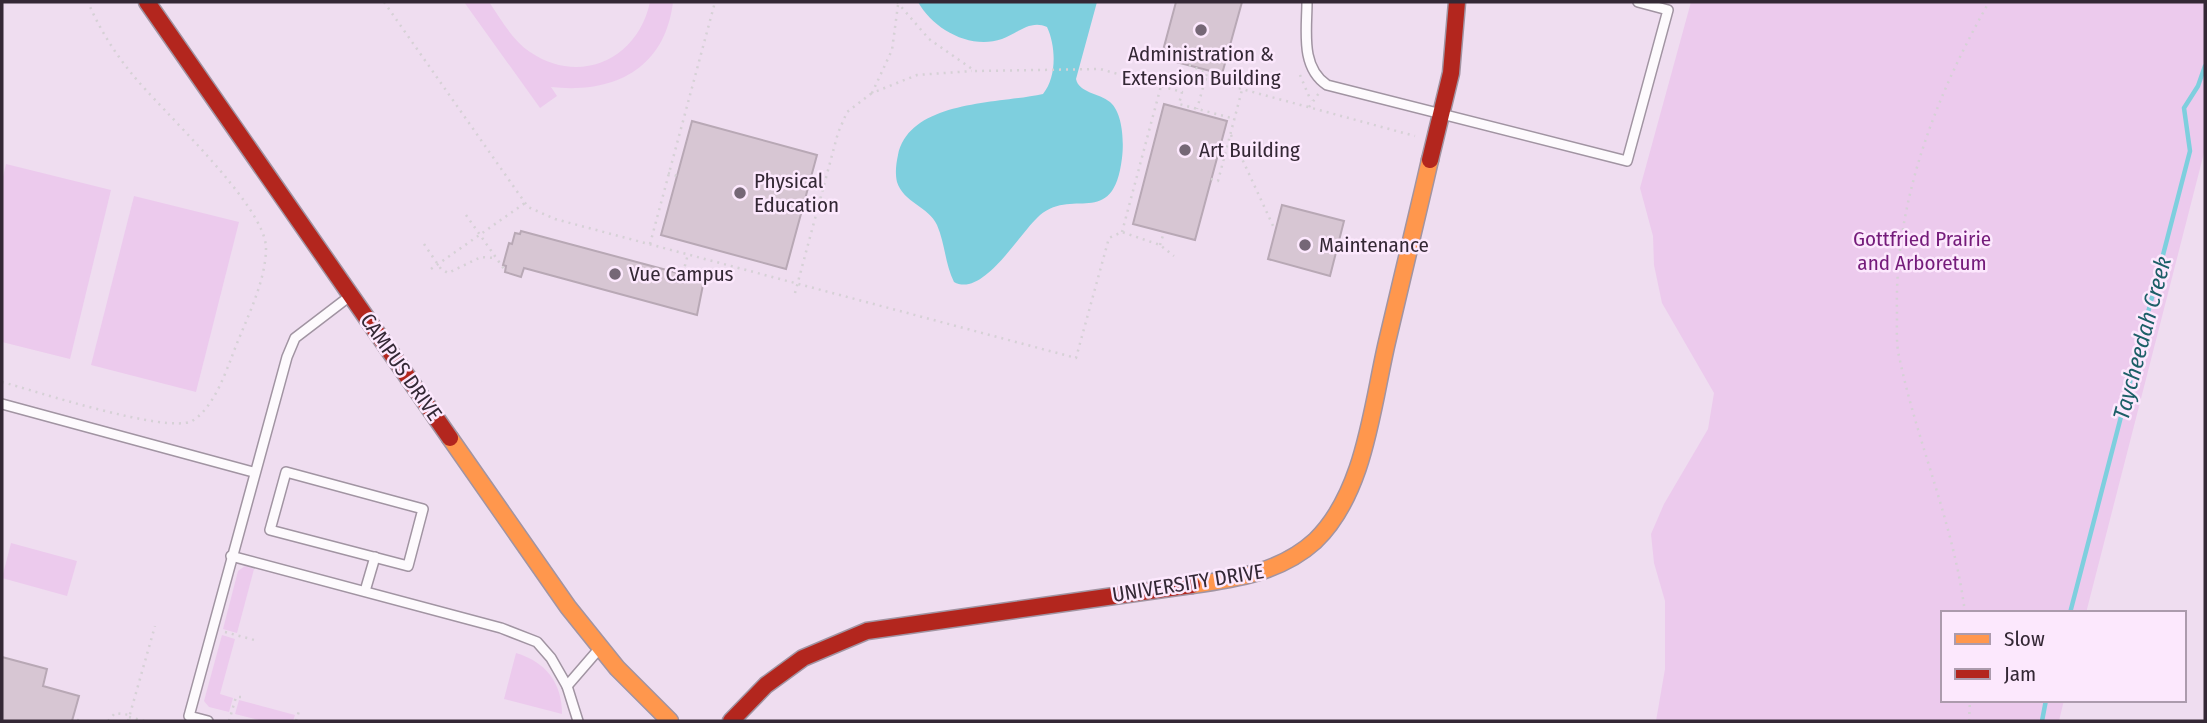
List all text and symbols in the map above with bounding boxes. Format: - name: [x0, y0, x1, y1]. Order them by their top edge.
- marker: Administration & Extension Building: [1193, 22, 1209, 38]
- place label: Administration & Extension Building: [1121, 41, 1281, 91]
- place label: Art Building: [1199, 137, 1300, 163]
- marker: Art Building: [1177, 142, 1193, 158]
- place label: Physical Education: [754, 168, 839, 218]
- marker: Physical Education: [732, 185, 748, 201]
- park label: Gottfried Prairie and Arboretum: [1853, 226, 1991, 276]
- place label: Maintenance: [1319, 232, 1429, 258]
- marker: Maintenance: [1297, 237, 1313, 253]
- water label: Taycheedah Creek: [2107, 253, 2177, 423]
- place label: Vue Campus: [629, 261, 734, 287]
- marker: Vue Campus: [607, 266, 623, 282]
- street label: CAMPUS DRIVE: [355, 308, 448, 426]
- street label: UNIVERSITY DRIVE: [1110, 558, 1266, 608]
- legend: [1941, 611, 2186, 702]
- text: Slow: [2004, 626, 2045, 652]
- text: Jam: [2004, 661, 2036, 687]

